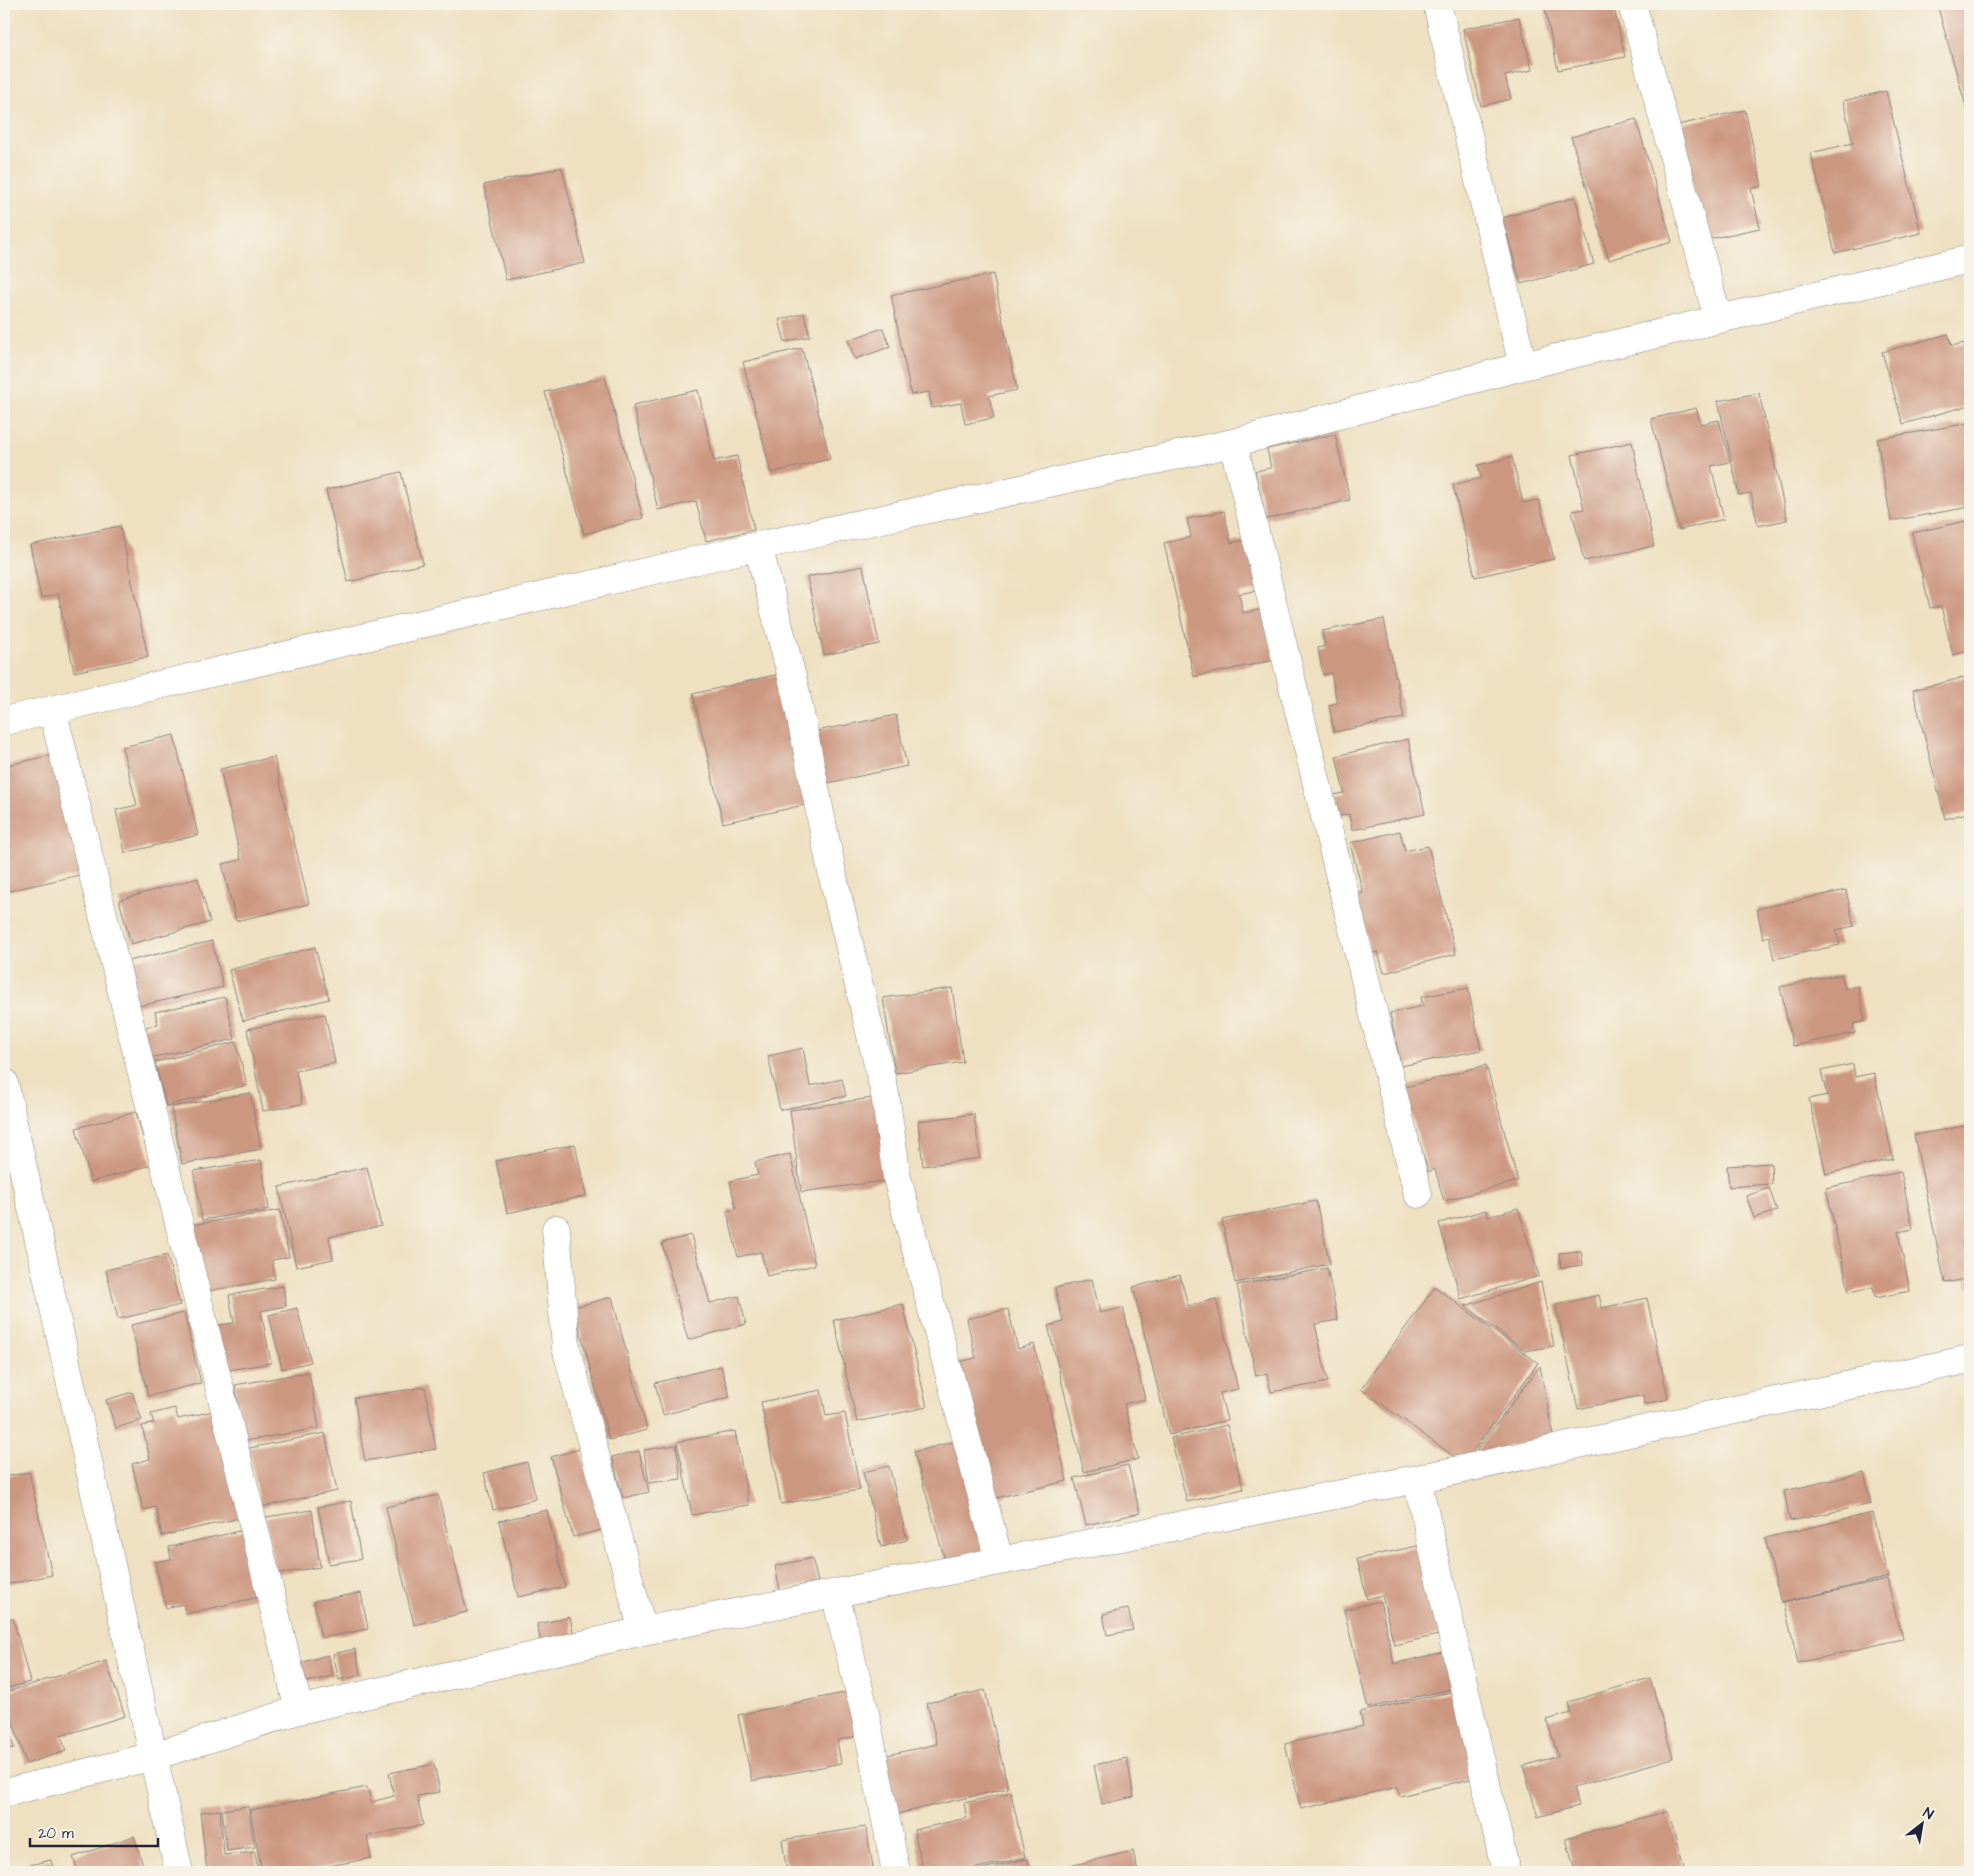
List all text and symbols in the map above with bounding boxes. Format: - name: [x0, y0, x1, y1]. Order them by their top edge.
- north arrow: [1896, 1798, 1946, 1848]
- text: N: [1919, 1803, 1937, 1825]
- scale bar: [30, 1816, 158, 1848]
- text: 20 m: [38, 1823, 74, 1844]

